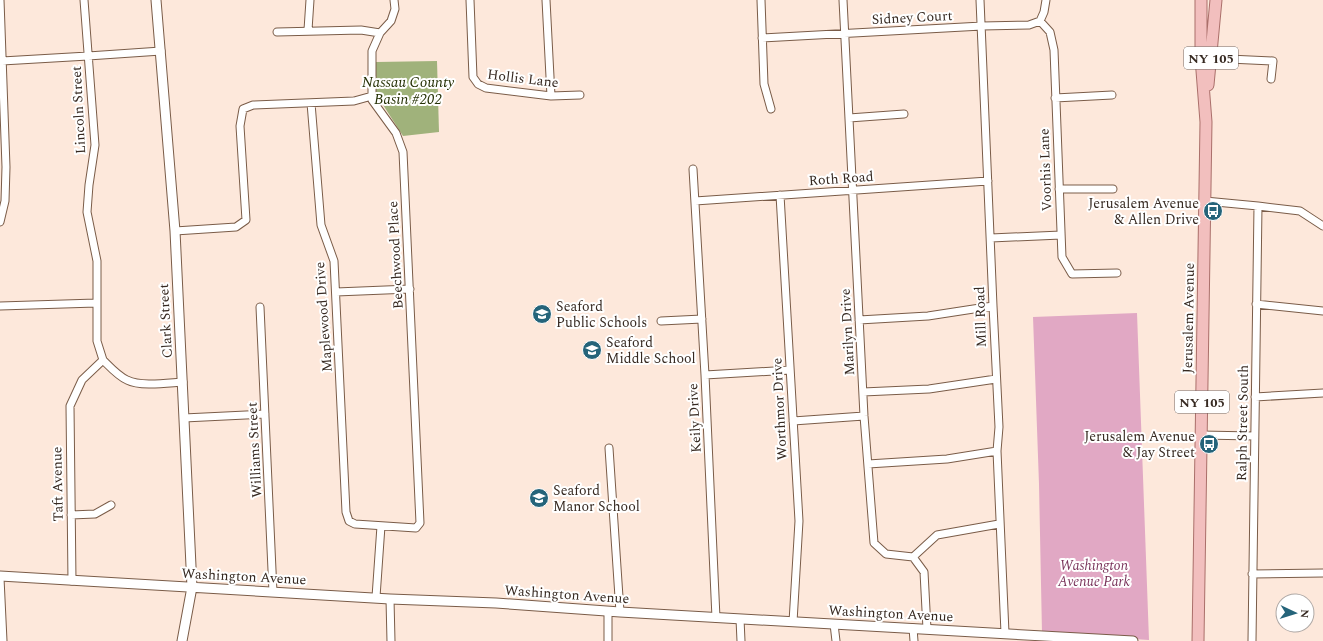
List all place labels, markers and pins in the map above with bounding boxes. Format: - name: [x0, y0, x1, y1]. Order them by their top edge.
- place label: Jerusalem Avenue & Allen Drive: [1088, 193, 1199, 230]
- bus stop icon: Jerusalem Avenue & Allen Drive: [1202, 200, 1224, 222]
- place label: Seaford Public Schools: [556, 296, 647, 333]
- school or university icon: Seaford Public Schools: [531, 303, 553, 325]
- place label: Seaford Middle School: [606, 332, 696, 369]
- school or university icon: Seaford Middle School: [581, 339, 603, 361]
- place label: Jerusalem Avenue & Jay Street: [1084, 426, 1195, 463]
- bus stop icon: Jerusalem Avenue & Jay Street: [1198, 433, 1220, 455]
- place label: Seaford Manor School: [553, 480, 640, 517]
- school or university icon: Seaford Manor School: [528, 487, 550, 509]

